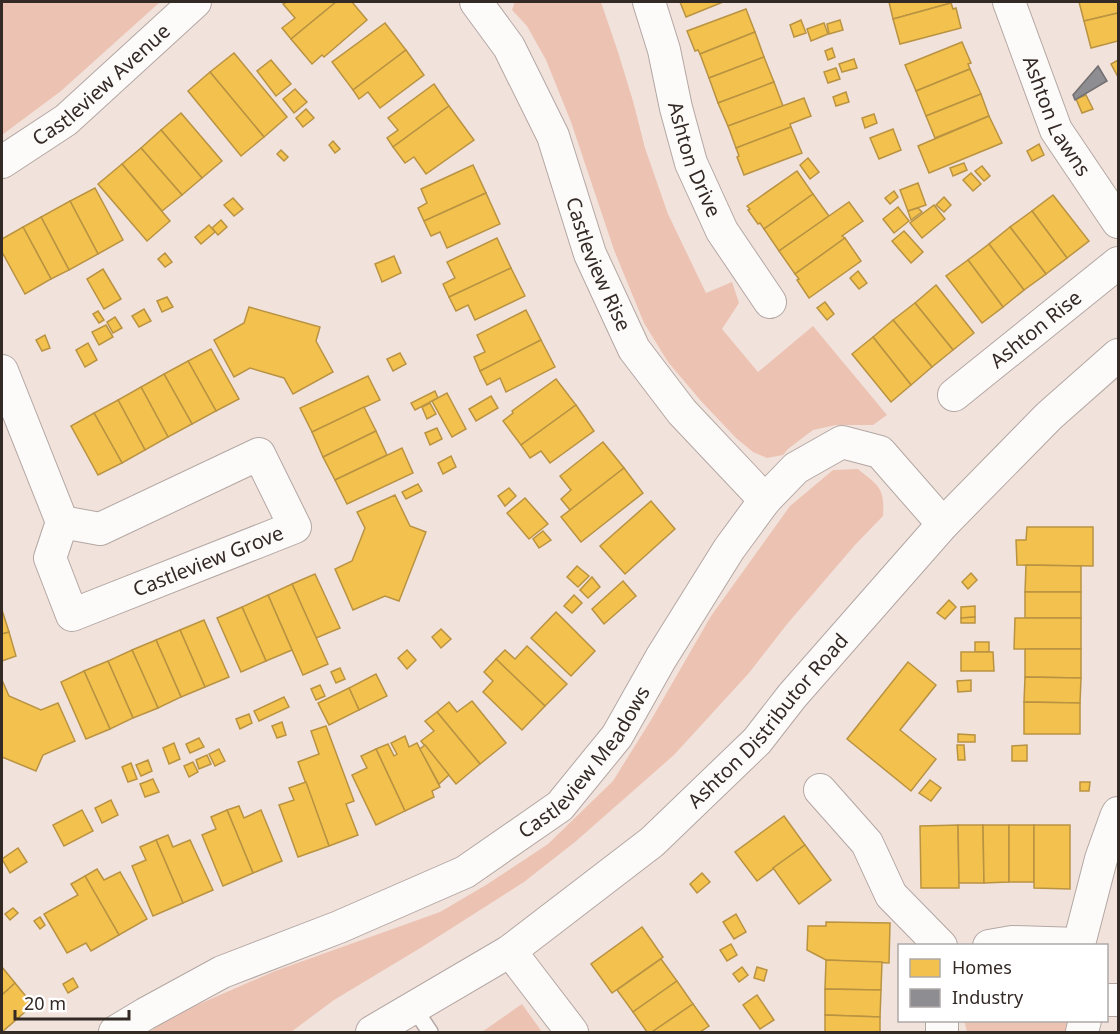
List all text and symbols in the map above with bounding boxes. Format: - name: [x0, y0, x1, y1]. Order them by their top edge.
- street label: Castleview Avenue: [27, 18, 176, 152]
- street label: Ashton Lawns: [1017, 52, 1097, 181]
- street label: Ashton Drive: [662, 98, 728, 221]
- street label: Castleview Rise: [560, 194, 638, 335]
- street label: Ashton Rise: [984, 284, 1087, 374]
- street label: Castleview Grove: [129, 519, 287, 603]
- street label: Ashton Distributor Road: [681, 627, 854, 814]
- street label: Castleview Meadows: [512, 681, 656, 844]
- legend: [898, 944, 1108, 1022]
- text: Homes: [952, 955, 1012, 979]
- scale bar: [15, 983, 129, 1021]
- text: Industry: [952, 985, 1024, 1009]
- text: 20 m: [24, 991, 66, 1015]

